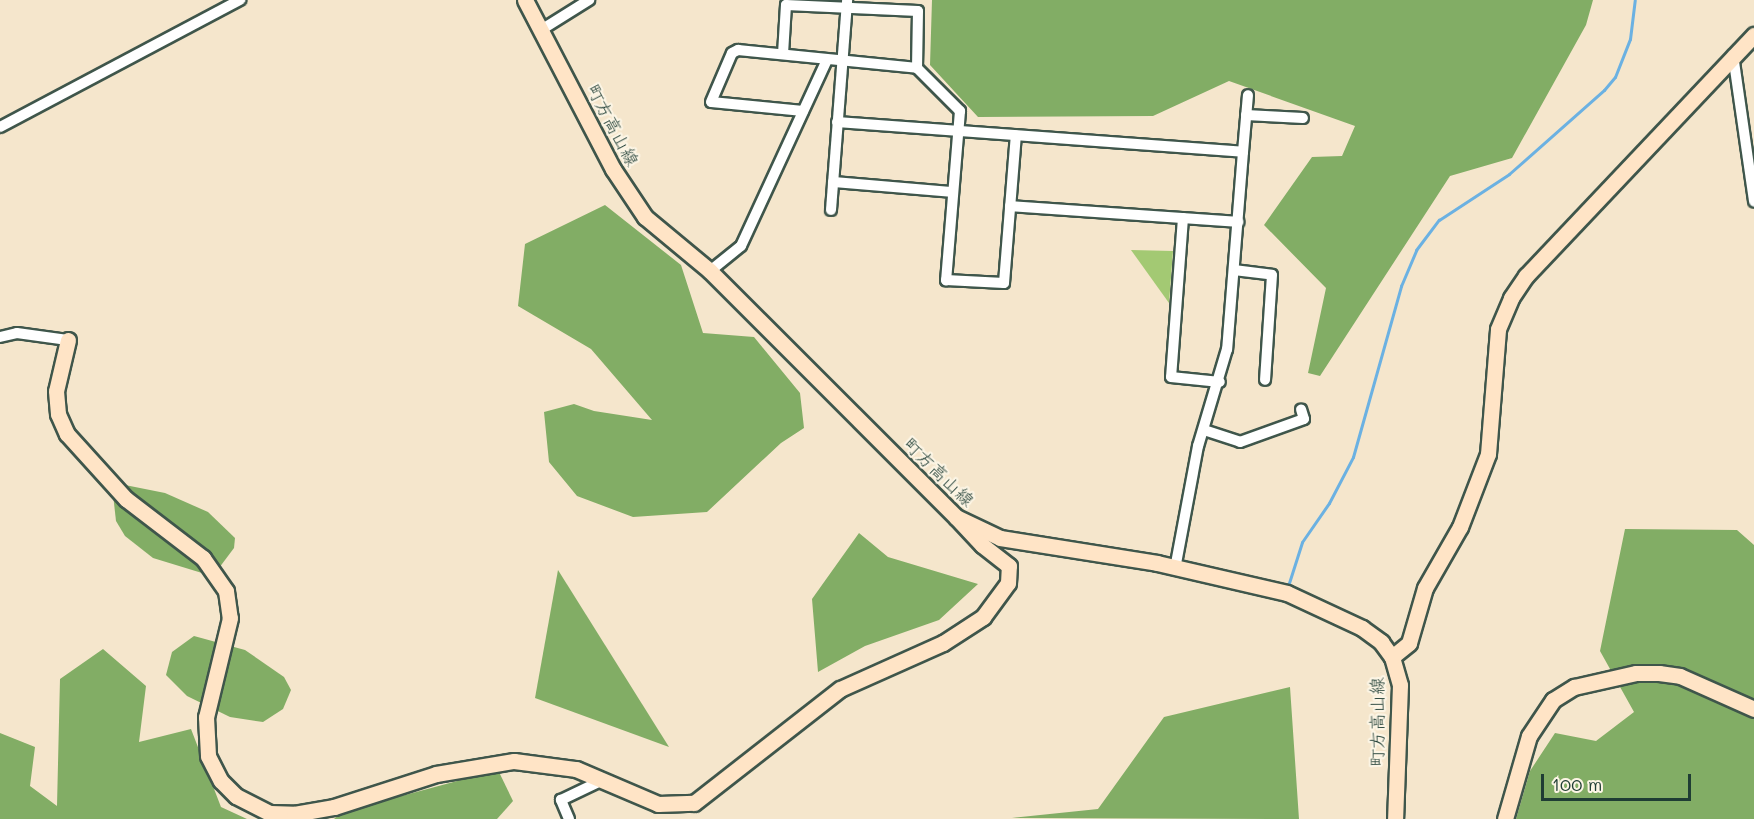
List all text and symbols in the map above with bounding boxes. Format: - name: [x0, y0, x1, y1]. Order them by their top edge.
- street label: 町方高山線: [582, 80, 644, 170]
- street label: 町方高山線: [899, 433, 979, 511]
- street label: 町方高山線: [1366, 677, 1388, 767]
- scale bar: [1544, 762, 1694, 800]
- text: 100 m: [1552, 772, 1602, 796]

